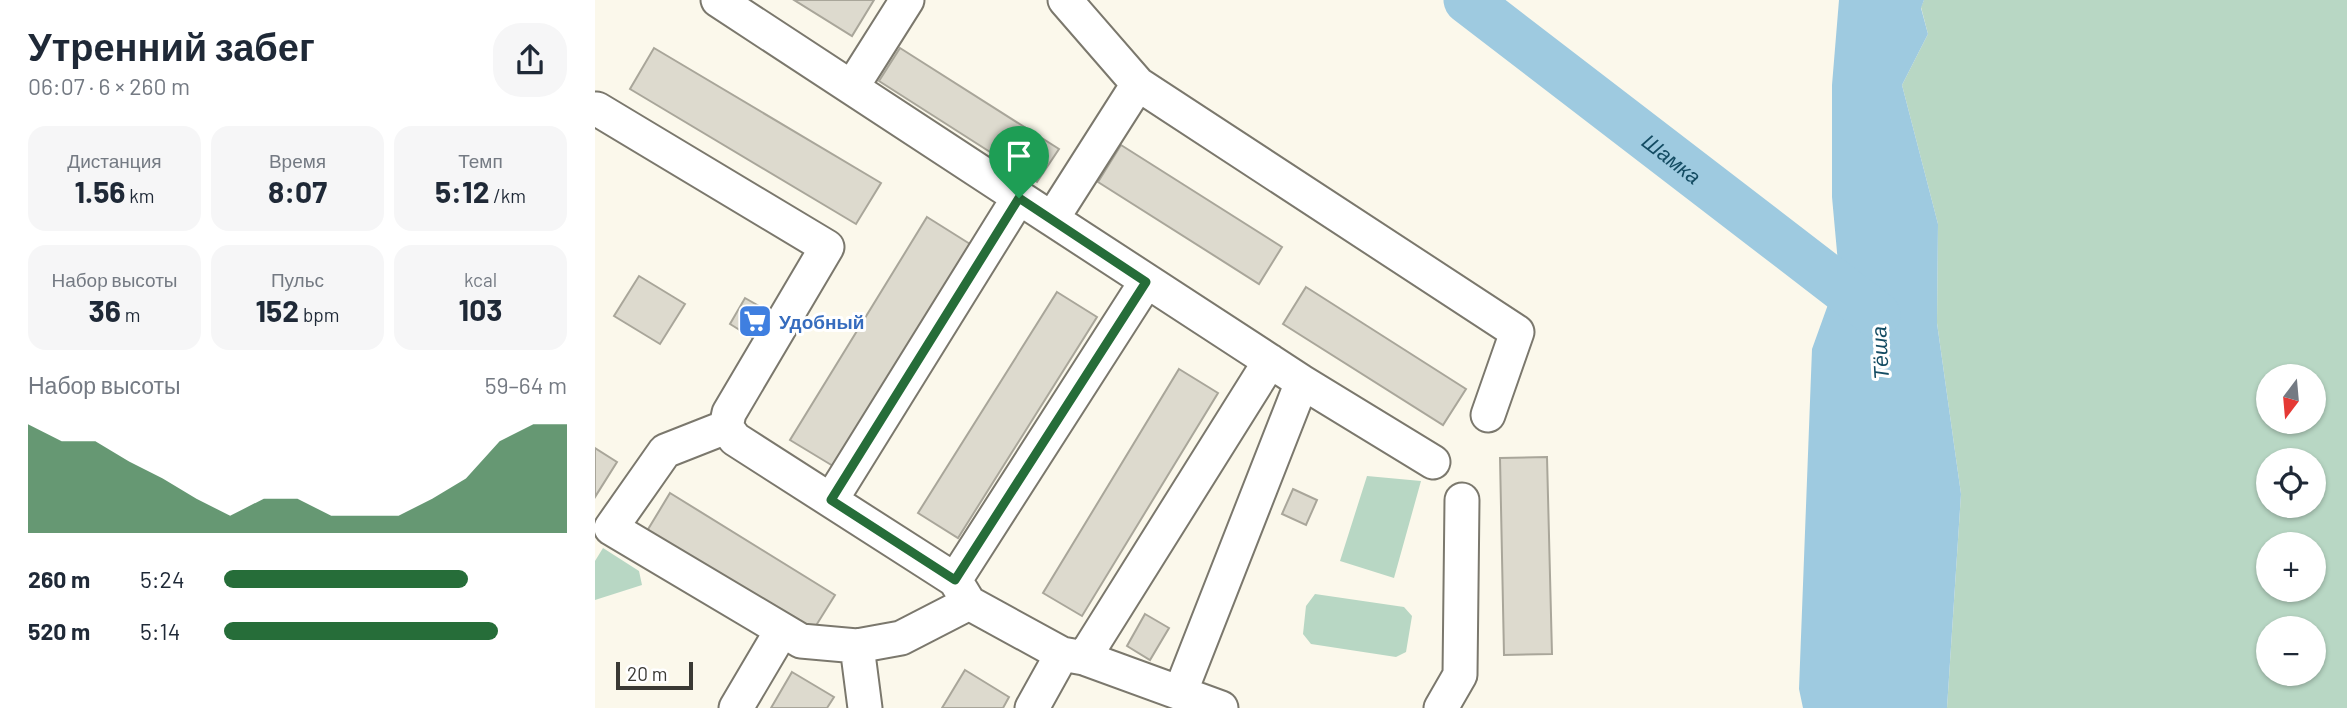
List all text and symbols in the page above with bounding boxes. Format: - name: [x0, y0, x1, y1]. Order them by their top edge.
- text: Утренний забег: [28, 23, 315, 69]
- button: share: [493, 23, 567, 97]
- text: 06:07 · 6 × 260 m: [28, 72, 190, 100]
- pin: [989, 126, 1049, 198]
- water label: Шамка: [1638, 127, 1707, 188]
- icon: arrive: [1000, 137, 1038, 175]
- text: Дистанция: [67, 149, 162, 172]
- text: Время: [269, 149, 326, 172]
- text: Темп: [458, 149, 503, 172]
- text: 1.56: [74, 173, 125, 209]
- text: 8:07: [268, 173, 327, 209]
- text: 5:12: [435, 173, 489, 209]
- text: km: [125, 184, 155, 207]
- text: /km: [489, 184, 526, 207]
- text: Набор высоты: [51, 268, 178, 291]
- text: Пульс: [271, 268, 324, 291]
- text: kcal: [464, 268, 497, 291]
- text: 103: [459, 291, 502, 327]
- text: 36: [89, 292, 121, 328]
- text: 152: [256, 292, 299, 328]
- supermarket icon: Удобный: [736, 302, 774, 340]
- text: m: [121, 303, 140, 326]
- text: bpm: [299, 303, 339, 326]
- place label: Удобный: [779, 310, 864, 333]
- water label: Тёша: [1865, 326, 1893, 380]
- north arrow: [2256, 364, 2326, 434]
- map controls: [2256, 364, 2326, 686]
- text: Набор высоты: [28, 371, 181, 399]
- text: 59–64 m: [485, 371, 567, 399]
- button: locate: [2256, 448, 2326, 518]
- button: +: [2256, 532, 2326, 602]
- text: 260 m: [28, 565, 90, 593]
- text: 5:24: [140, 565, 185, 593]
- button: −: [2256, 616, 2326, 686]
- text: 520 m: [28, 617, 90, 645]
- text: 5:14: [140, 617, 180, 645]
- scale bar: [616, 659, 693, 691]
- text: 20 m: [627, 662, 667, 685]

